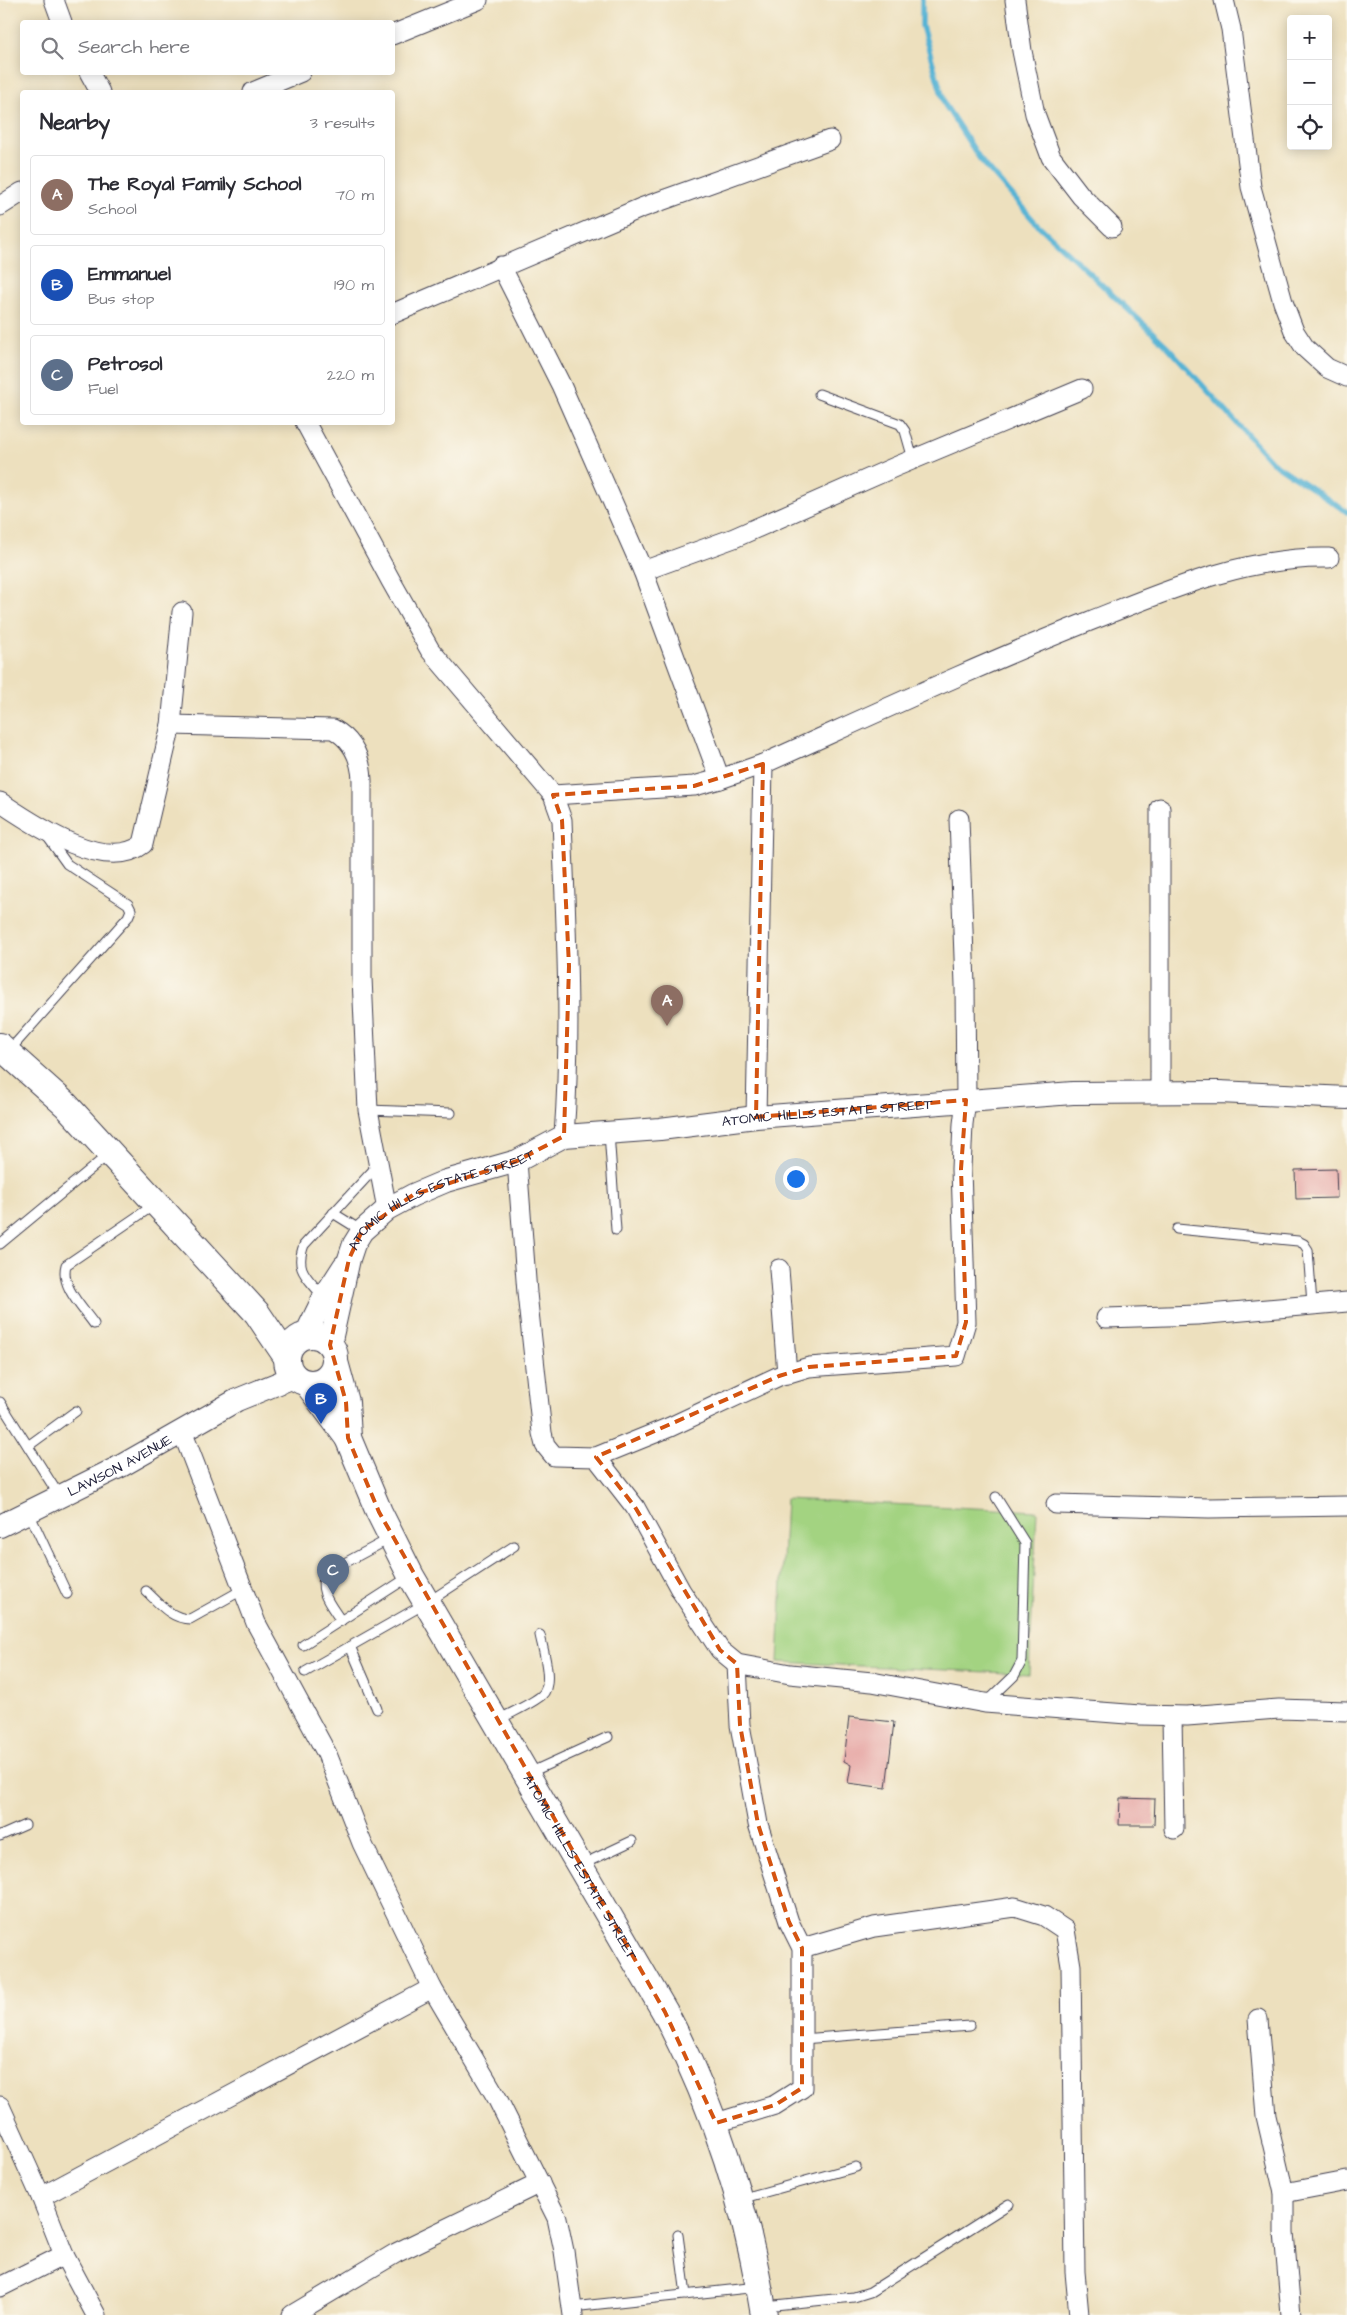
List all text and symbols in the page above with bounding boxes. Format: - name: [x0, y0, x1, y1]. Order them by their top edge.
- map controls: [1287, 15, 1332, 150]
- button: +: [1287, 15, 1332, 60]
- search box: [20, 20, 395, 75]
- icon: search: [38, 34, 66, 62]
- text: Search here: [78, 34, 190, 61]
- button: −: [1287, 60, 1332, 105]
- button: locate: [1287, 105, 1332, 150]
- text: Nearby: [40, 108, 110, 137]
- text: 3 results: [310, 112, 375, 134]
- text: The Royal Family School: [88, 171, 302, 198]
- text: A: [52, 184, 62, 206]
- text: 70 m: [335, 184, 374, 206]
- text: School: [88, 198, 137, 220]
- text: Emmanuel: [88, 261, 171, 288]
- text: B: [51, 274, 63, 296]
- text: 190 m: [334, 274, 374, 296]
- text: Bus stop: [88, 288, 154, 310]
- text: Petrosol: [88, 351, 162, 378]
- text: C: [51, 364, 63, 386]
- text: 220 m: [327, 364, 374, 386]
- text: Fuel: [88, 378, 118, 400]
- pin: A: [651, 985, 683, 1026]
- street label: ATOMIC HILLS ESTATE STREET: [720, 1095, 934, 1132]
- street label: ATOMIC HILLS ESTATE STREET: [344, 1144, 539, 1253]
- your location: [783, 1166, 809, 1192]
- pin: B: [305, 1383, 337, 1424]
- street label: LAWSON AVENUE: [64, 1430, 176, 1502]
- pin: C: [317, 1554, 349, 1595]
- street label: ATOMIC HILLS ESTATE STREET: [518, 1771, 642, 1964]

